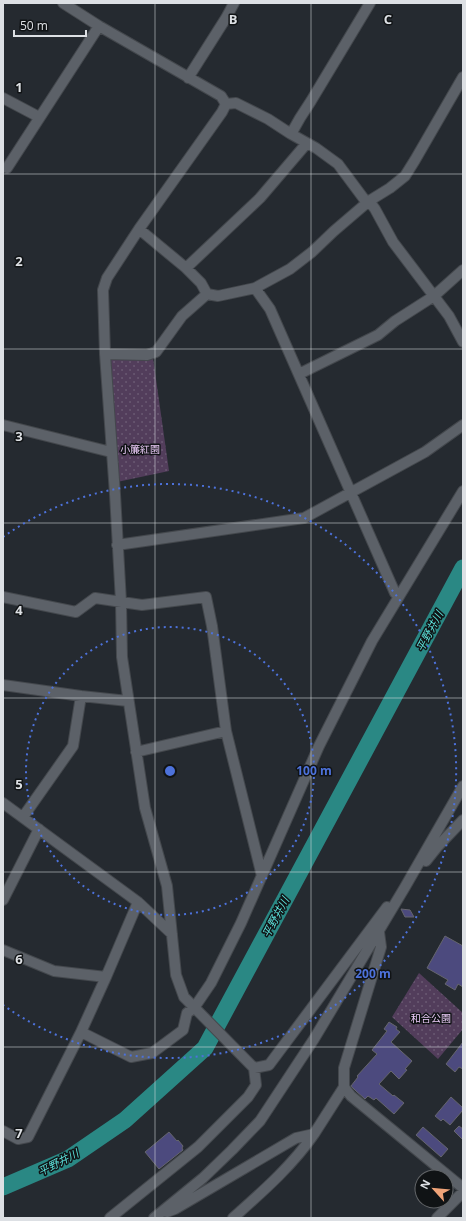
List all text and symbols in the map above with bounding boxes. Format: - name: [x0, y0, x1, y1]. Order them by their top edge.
- text: B: [229, 10, 238, 28]
- text: C: [384, 10, 392, 28]
- scale bar: [14, 12, 86, 38]
- text: 50 m: [20, 17, 48, 34]
- text: 1: [15, 78, 23, 96]
- text: 2: [15, 252, 23, 270]
- text: 3: [15, 427, 23, 445]
- park label: 小簾紅園: [120, 442, 160, 456]
- text: 4: [15, 601, 23, 619]
- water label: 平野井川: [412, 607, 446, 654]
- text: 100 m: [296, 762, 332, 779]
- centre of rings: [163, 764, 177, 778]
- text: 5: [15, 775, 23, 793]
- water label: 平野井川: [258, 893, 292, 940]
- text: 6: [15, 950, 23, 968]
- text: 200 m: [355, 965, 391, 982]
- park label: 和合公園: [411, 1011, 451, 1025]
- text: 7: [15, 1124, 23, 1142]
- water label: 平野井川: [35, 1145, 82, 1179]
- north arrow: [414, 1169, 454, 1209]
- text: N: [416, 1177, 433, 1192]

